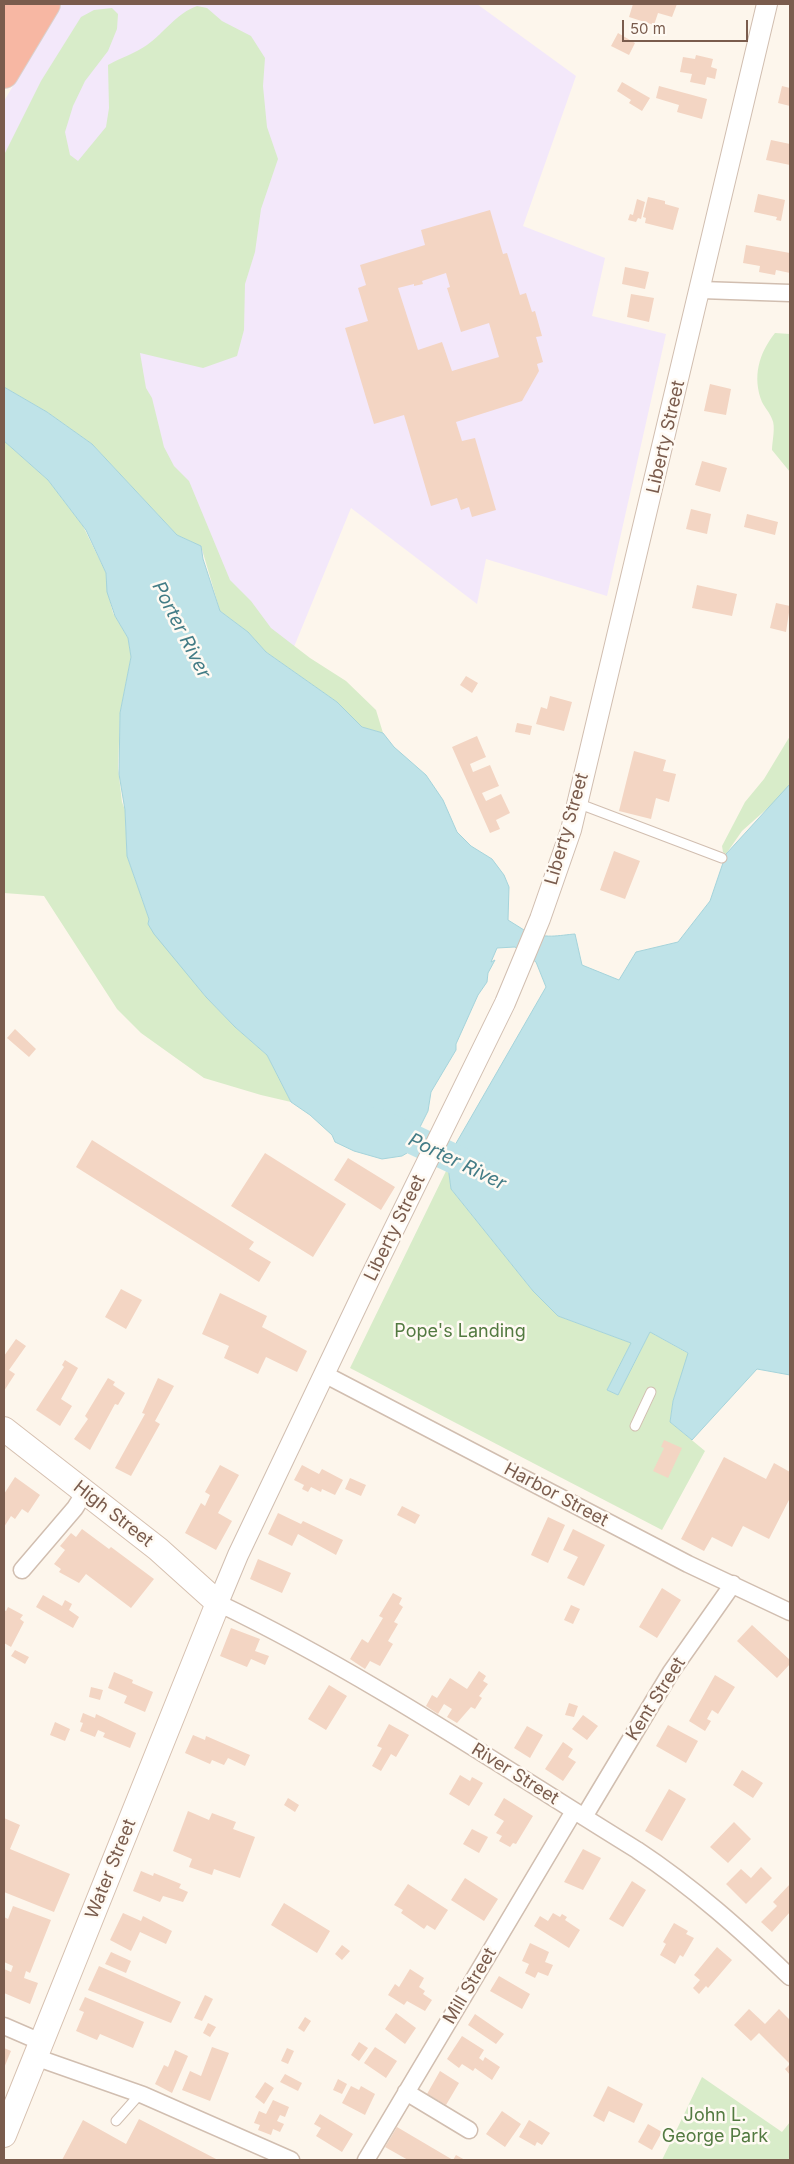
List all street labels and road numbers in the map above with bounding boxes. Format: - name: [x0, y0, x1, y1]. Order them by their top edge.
- street label: Liberty Street: [643, 378, 689, 496]
- street label: Liberty Street: [541, 771, 593, 887]
- street label: Liberty Street: [360, 1171, 430, 1285]
- street label: Harbor Street: [500, 1458, 612, 1532]
- street label: High Street: [69, 1476, 157, 1552]
- street label: Kent Street: [622, 1653, 690, 1745]
- street label: River Street: [467, 1739, 563, 1809]
- street label: Water Street: [81, 1816, 141, 1922]
- street label: Mill Street: [439, 1944, 501, 2028]

